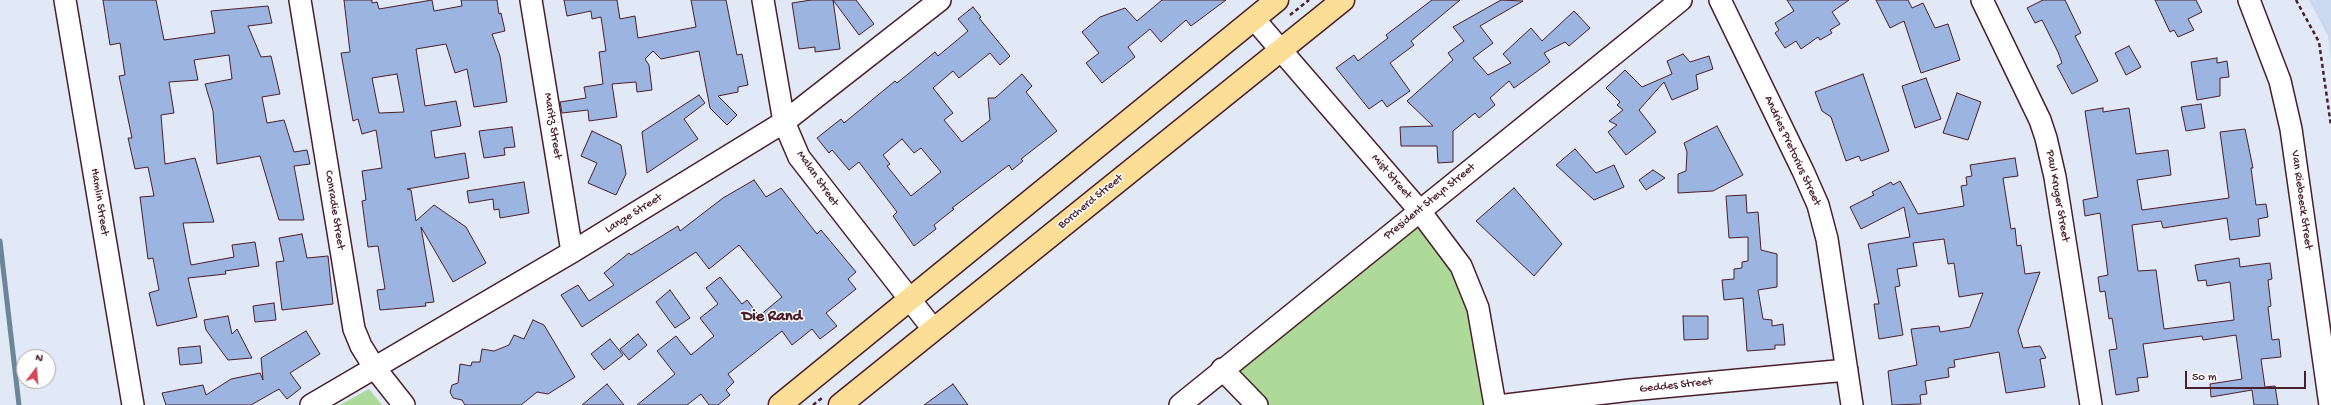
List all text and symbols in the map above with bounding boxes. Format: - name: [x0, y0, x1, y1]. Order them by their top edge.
- street label: Maritz Street: [540, 92, 564, 160]
- street label: Andries Pretorius Street: [1760, 94, 1824, 208]
- street label: Malan Street: [793, 148, 841, 210]
- street label: Paul Kruger Street: [2042, 149, 2072, 243]
- street label: Van Riebeeck Street: [2287, 150, 2315, 250]
- street label: Mist Street: [1367, 151, 1415, 203]
- street label: President Steyn Street: [1381, 161, 1479, 243]
- street label: Hamlin Street: [87, 167, 111, 237]
- street label: Conradie Street: [321, 169, 347, 251]
- street label: Borcherd Street: [1056, 171, 1126, 233]
- street label: Lange Street: [603, 191, 665, 237]
- district label: Die Rand: [742, 308, 802, 328]
- north arrow: [16, 349, 56, 389]
- text: N: [34, 352, 44, 365]
- scale bar: [2187, 363, 2308, 389]
- text: 50 m: [2192, 371, 2217, 385]
- street label: Geddes Street: [1639, 375, 1713, 397]

